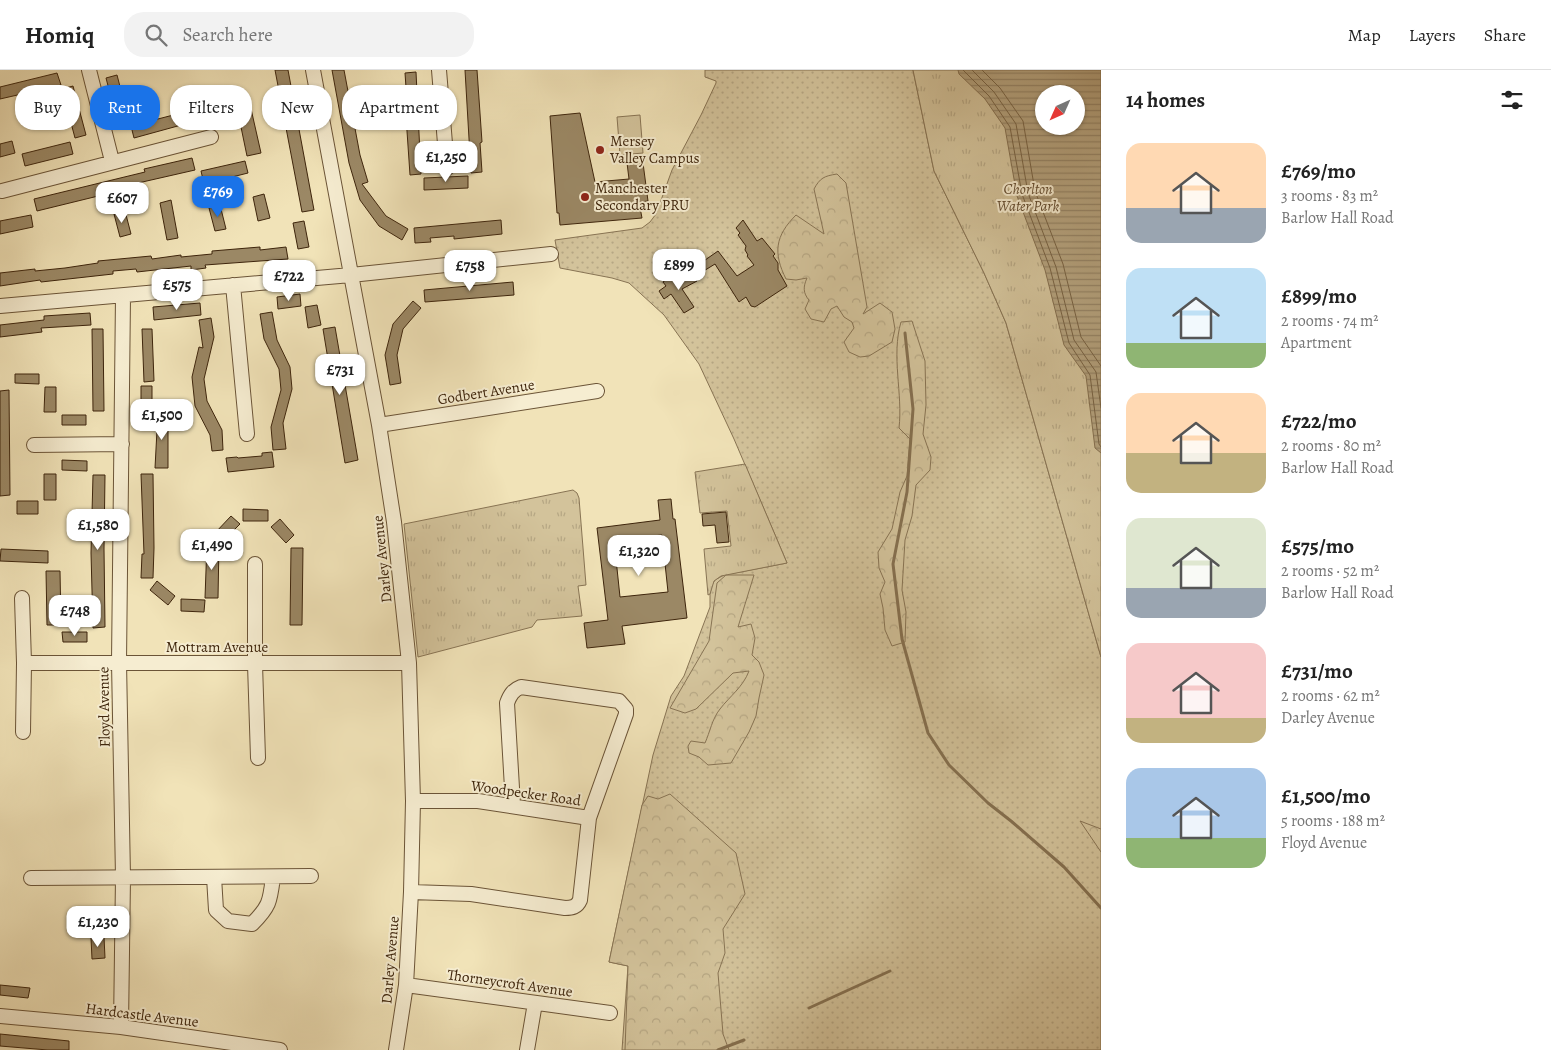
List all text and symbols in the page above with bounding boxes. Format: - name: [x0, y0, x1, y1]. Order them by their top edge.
- search box: [124, 12, 474, 57]
- text: Homiq: [25, 19, 94, 51]
- icon: search: [142, 21, 170, 49]
- text: Search here: [182, 22, 273, 48]
- text: Map: [1348, 23, 1381, 47]
- text: Layers: [1409, 23, 1456, 47]
- text: Share: [1484, 23, 1526, 47]
- chip: Buy: [15, 85, 80, 130]
- chip: Rent: [90, 85, 160, 130]
- chip: Filters: [170, 85, 252, 130]
- chip: New: [262, 85, 332, 130]
- chip: Apartment: [342, 85, 457, 130]
- north arrow: [1035, 85, 1085, 135]
- map controls: [1035, 85, 1085, 135]
- text: 14 homes: [1126, 86, 1205, 114]
- icon: filters: [1498, 86, 1526, 114]
- place label: Mersey Valley Campus: [609, 131, 700, 168]
- pin: £1,250: [405, 140, 487, 183]
- marker: Mersey Valley Campus: [594, 144, 606, 156]
- text: £1,250: [426, 146, 466, 168]
- text: £769/mo: [1281, 157, 1356, 185]
- icon: home: [1166, 163, 1226, 223]
- pin: £769: [188, 176, 248, 218]
- place label: Manchester Secondary PRU: [595, 178, 689, 215]
- park label: Chorlton Water Park: [997, 179, 1060, 216]
- text: £769: [203, 181, 233, 203]
- pin: £607: [92, 182, 152, 224]
- text: 3 rooms · 83 m²: [1281, 185, 1378, 207]
- text: £607: [107, 187, 137, 209]
- marker: Manchester Secondary PRU: [579, 191, 591, 203]
- text: Barlow Hall Road: [1281, 207, 1394, 229]
- pin: £899: [649, 248, 709, 291]
- pin: £758: [440, 250, 500, 292]
- text: £899: [664, 254, 694, 276]
- text: £758: [455, 255, 485, 277]
- pin: £722: [259, 260, 319, 302]
- text: £722: [274, 265, 304, 287]
- pin: £575: [147, 268, 207, 311]
- text: £575: [163, 274, 191, 296]
- text: £899/mo: [1281, 282, 1357, 310]
- icon: home: [1166, 288, 1226, 348]
- text: 2 rooms · 74 m²: [1281, 310, 1379, 332]
- text: Apartment: [1281, 332, 1352, 354]
- pin: £731: [310, 354, 370, 396]
- text: £731: [326, 359, 354, 381]
- street label: Godbert Avenue: [436, 374, 536, 410]
- pin: £1,500: [121, 398, 203, 441]
- text: £1,500: [141, 404, 183, 426]
- text: £722/mo: [1281, 407, 1357, 435]
- icon: home: [1166, 413, 1226, 473]
- text: 2 rooms · 80 m²: [1281, 435, 1381, 457]
- text: Barlow Hall Road: [1281, 457, 1394, 479]
- pin: £1,580: [57, 508, 139, 551]
- text: £1,580: [78, 514, 118, 536]
- street label: Darley Avenue: [367, 514, 397, 604]
- pin: £1,490: [171, 528, 253, 571]
- text: £575/mo: [1281, 532, 1354, 560]
- text: £1,490: [191, 534, 233, 556]
- pin: £1,320: [598, 534, 680, 577]
- icon: home: [1166, 538, 1226, 598]
- text: £1,320: [619, 540, 660, 562]
- text: 2 rooms · 52 m²: [1281, 560, 1379, 582]
- text: Barlow Hall Road: [1281, 582, 1394, 604]
- pin: £748: [45, 594, 105, 637]
- text: £748: [60, 600, 90, 622]
- street label: Mottram Avenue: [166, 637, 269, 657]
- text: £731/mo: [1281, 657, 1353, 685]
- icon: home: [1166, 663, 1226, 723]
- street label: Floyd Avenue: [93, 666, 115, 748]
- text: 2 rooms · 62 m²: [1281, 685, 1380, 707]
- text: Darley Avenue: [1281, 707, 1375, 729]
- street label: Woodpecker Road: [469, 775, 583, 811]
- text: £1,500/mo: [1281, 782, 1371, 810]
- icon: home: [1166, 788, 1226, 848]
- text: 5 rooms · 188 m²: [1281, 810, 1385, 832]
- text: Floyd Avenue: [1281, 832, 1367, 854]
- pin: £1,230: [57, 906, 139, 948]
- text: £1,230: [78, 911, 119, 933]
- street label: Darley Avenue: [376, 915, 404, 1005]
- street label: Thorneycroft Avenue: [446, 964, 574, 1002]
- street label: Hardcastle Avenue: [84, 998, 200, 1032]

